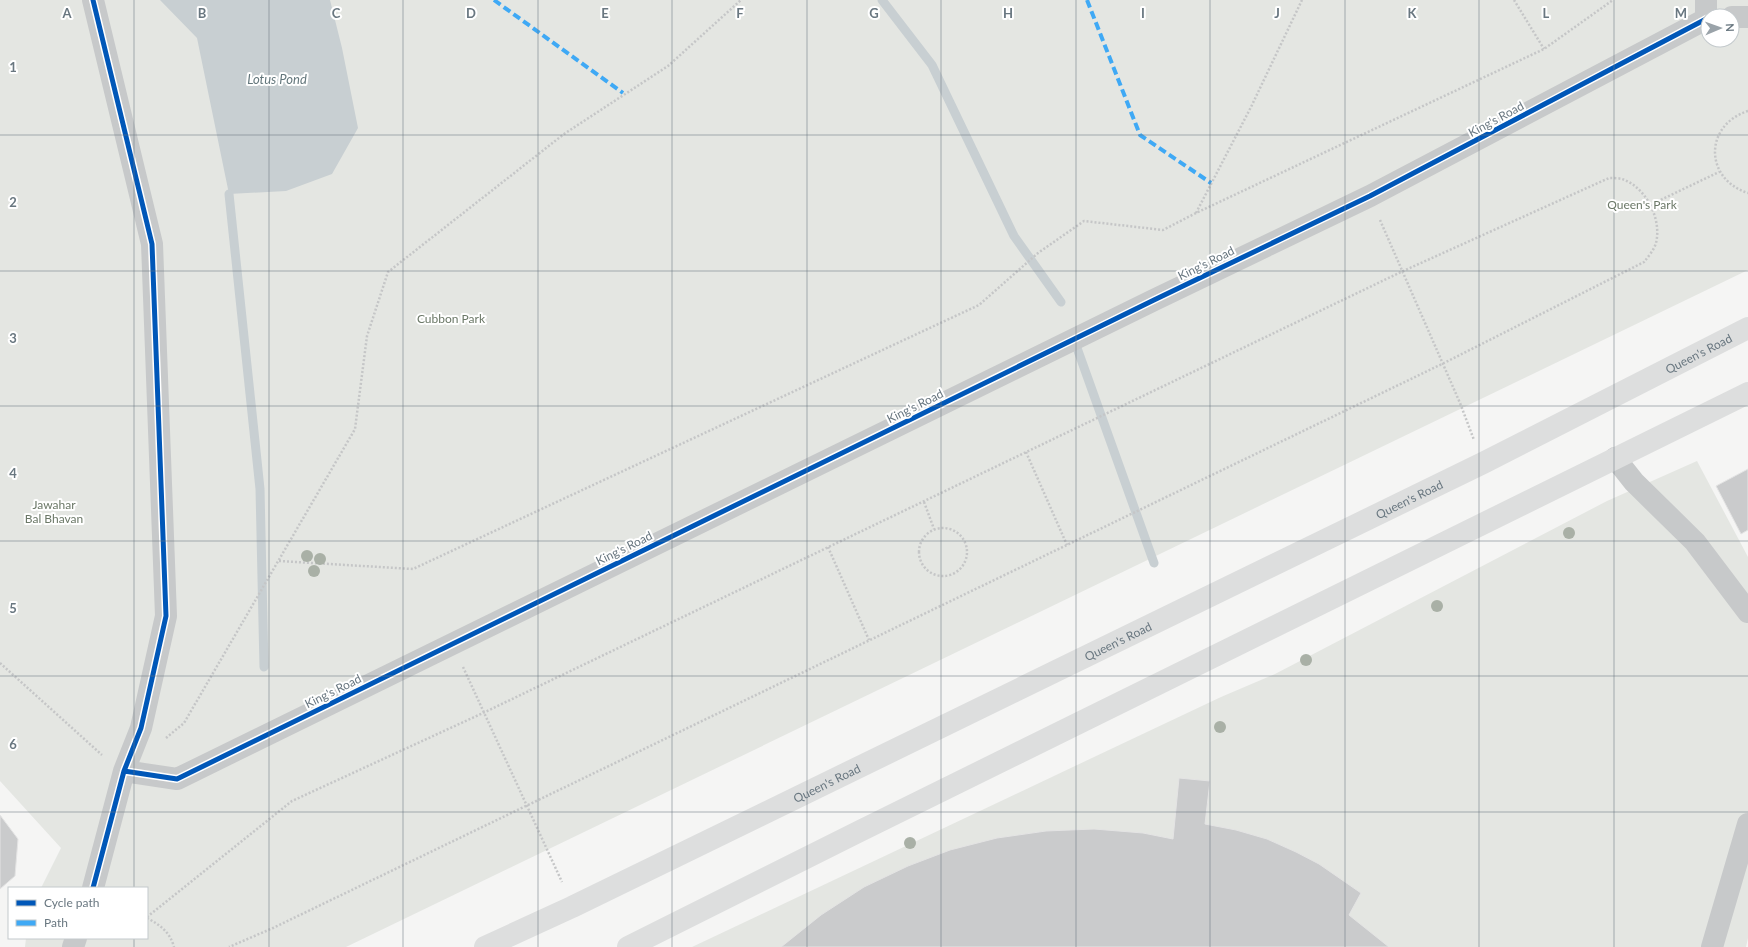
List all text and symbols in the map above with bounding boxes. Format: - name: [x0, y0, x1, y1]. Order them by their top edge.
- text: A: [61, 5, 72, 21]
- text: B: [198, 5, 207, 21]
- text: C: [332, 5, 341, 21]
- text: D: [466, 5, 476, 21]
- text: E: [601, 5, 609, 21]
- text: F: [736, 5, 744, 21]
- text: G: [869, 5, 879, 21]
- text: H: [1003, 5, 1013, 21]
- text: I: [1141, 5, 1145, 21]
- text: J: [1274, 5, 1280, 21]
- text: K: [1408, 5, 1418, 21]
- text: L: [1543, 5, 1550, 21]
- text: M: [1675, 5, 1687, 21]
- north arrow: [1700, 8, 1740, 48]
- text: N: [1724, 23, 1737, 32]
- text: 1: [9, 59, 17, 75]
- water label: Lotus Pond: [247, 71, 307, 87]
- street label: King's Road: [1466, 98, 1526, 140]
- text: 2: [9, 194, 17, 210]
- park label: Queen's Park: [1607, 197, 1678, 212]
- street label: King's Road: [1175, 243, 1237, 283]
- park label: Cubbon Park: [417, 311, 486, 326]
- text: 3: [9, 330, 17, 346]
- street label: Queen's Road: [1663, 330, 1734, 376]
- street label: King's Road: [884, 386, 946, 426]
- text: 4: [9, 465, 17, 481]
- street label: Queen's Road: [1373, 476, 1445, 522]
- park label: Jawahar Bal Bhavan: [25, 497, 83, 526]
- street label: King's Road: [593, 528, 655, 568]
- text: 5: [9, 600, 17, 616]
- street label: Queen's Road: [1082, 618, 1154, 664]
- street label: King's Road: [302, 671, 364, 711]
- text: 6: [9, 736, 17, 752]
- street label: Queen's Road: [791, 760, 863, 806]
- legend: [8, 887, 148, 939]
- text: Cycle path: [44, 895, 99, 910]
- text: Path: [44, 915, 68, 930]

